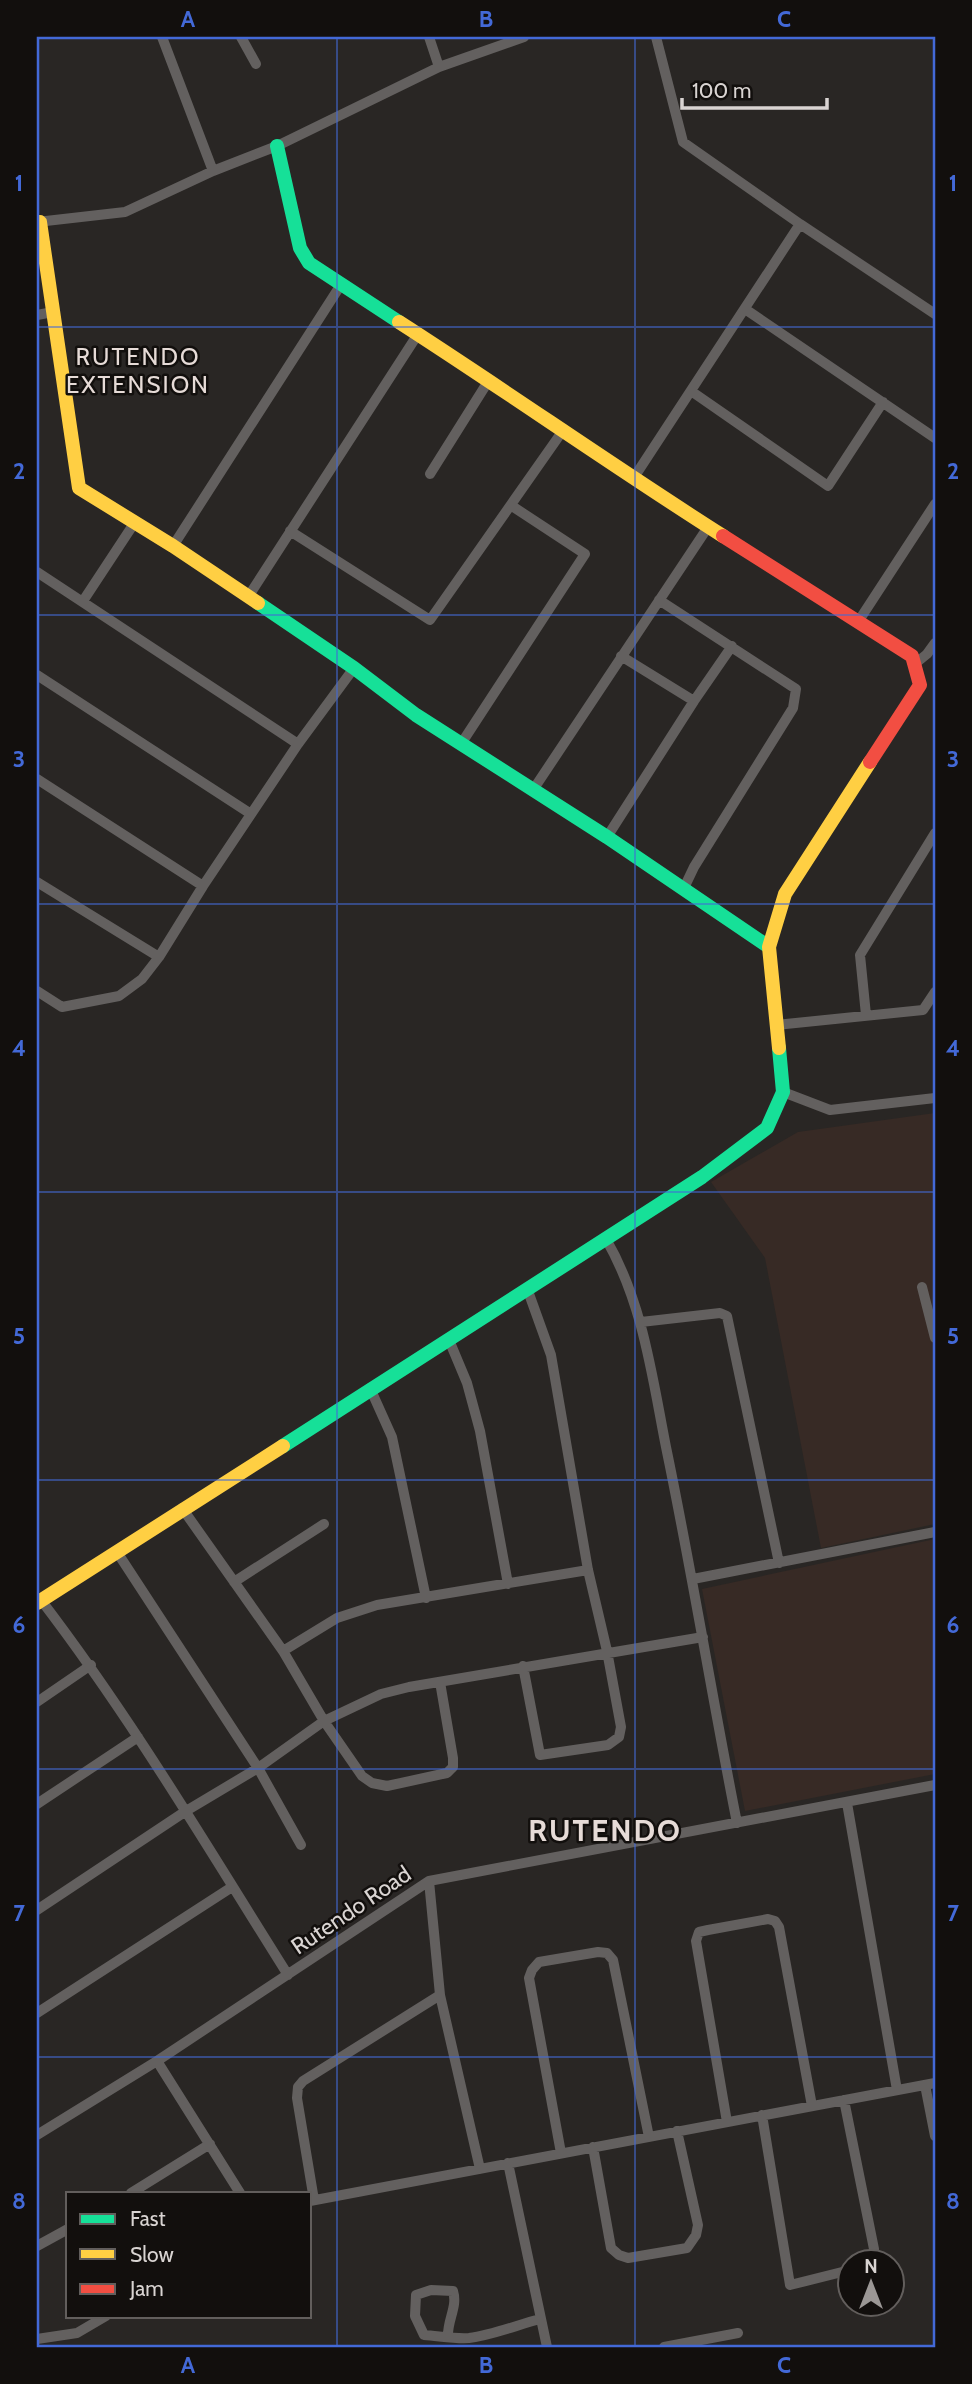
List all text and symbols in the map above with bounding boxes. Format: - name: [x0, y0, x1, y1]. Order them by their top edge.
- text: A: [181, 5, 196, 33]
- text: B: [479, 5, 493, 33]
- text: C: [777, 5, 791, 33]
- scale bar: [682, 66, 827, 110]
- text: 100 m: [692, 78, 751, 103]
- text: 1: [15, 169, 23, 197]
- text: 1: [949, 169, 957, 197]
- district label: RUTENDO EXTENSION: [66, 342, 210, 399]
- text: 2: [13, 457, 25, 485]
- text: 2: [947, 457, 959, 485]
- text: 3: [13, 745, 25, 773]
- text: 3: [947, 745, 959, 773]
- text: 4: [12, 1034, 26, 1062]
- text: 4: [946, 1034, 960, 1062]
- text: 5: [13, 1322, 25, 1350]
- text: 5: [947, 1322, 959, 1350]
- text: 6: [13, 1611, 25, 1639]
- text: 6: [947, 1611, 959, 1639]
- district label: RUTENDO: [528, 1812, 682, 1849]
- street label: Rutendo Road: [286, 1860, 416, 1960]
- text: 7: [13, 1899, 25, 1927]
- text: 7: [947, 1899, 959, 1927]
- text: 8: [12, 2187, 26, 2215]
- text: 8: [946, 2187, 960, 2215]
- legend: [66, 2192, 312, 2318]
- text: Fast: [130, 2206, 166, 2231]
- text: Slow: [130, 2242, 174, 2267]
- north arrow: [836, 2248, 906, 2318]
- text: N: [864, 2255, 878, 2278]
- text: Jam: [129, 2276, 164, 2301]
- text: A: [181, 2351, 196, 2379]
- text: B: [479, 2351, 493, 2379]
- text: C: [777, 2351, 791, 2379]

